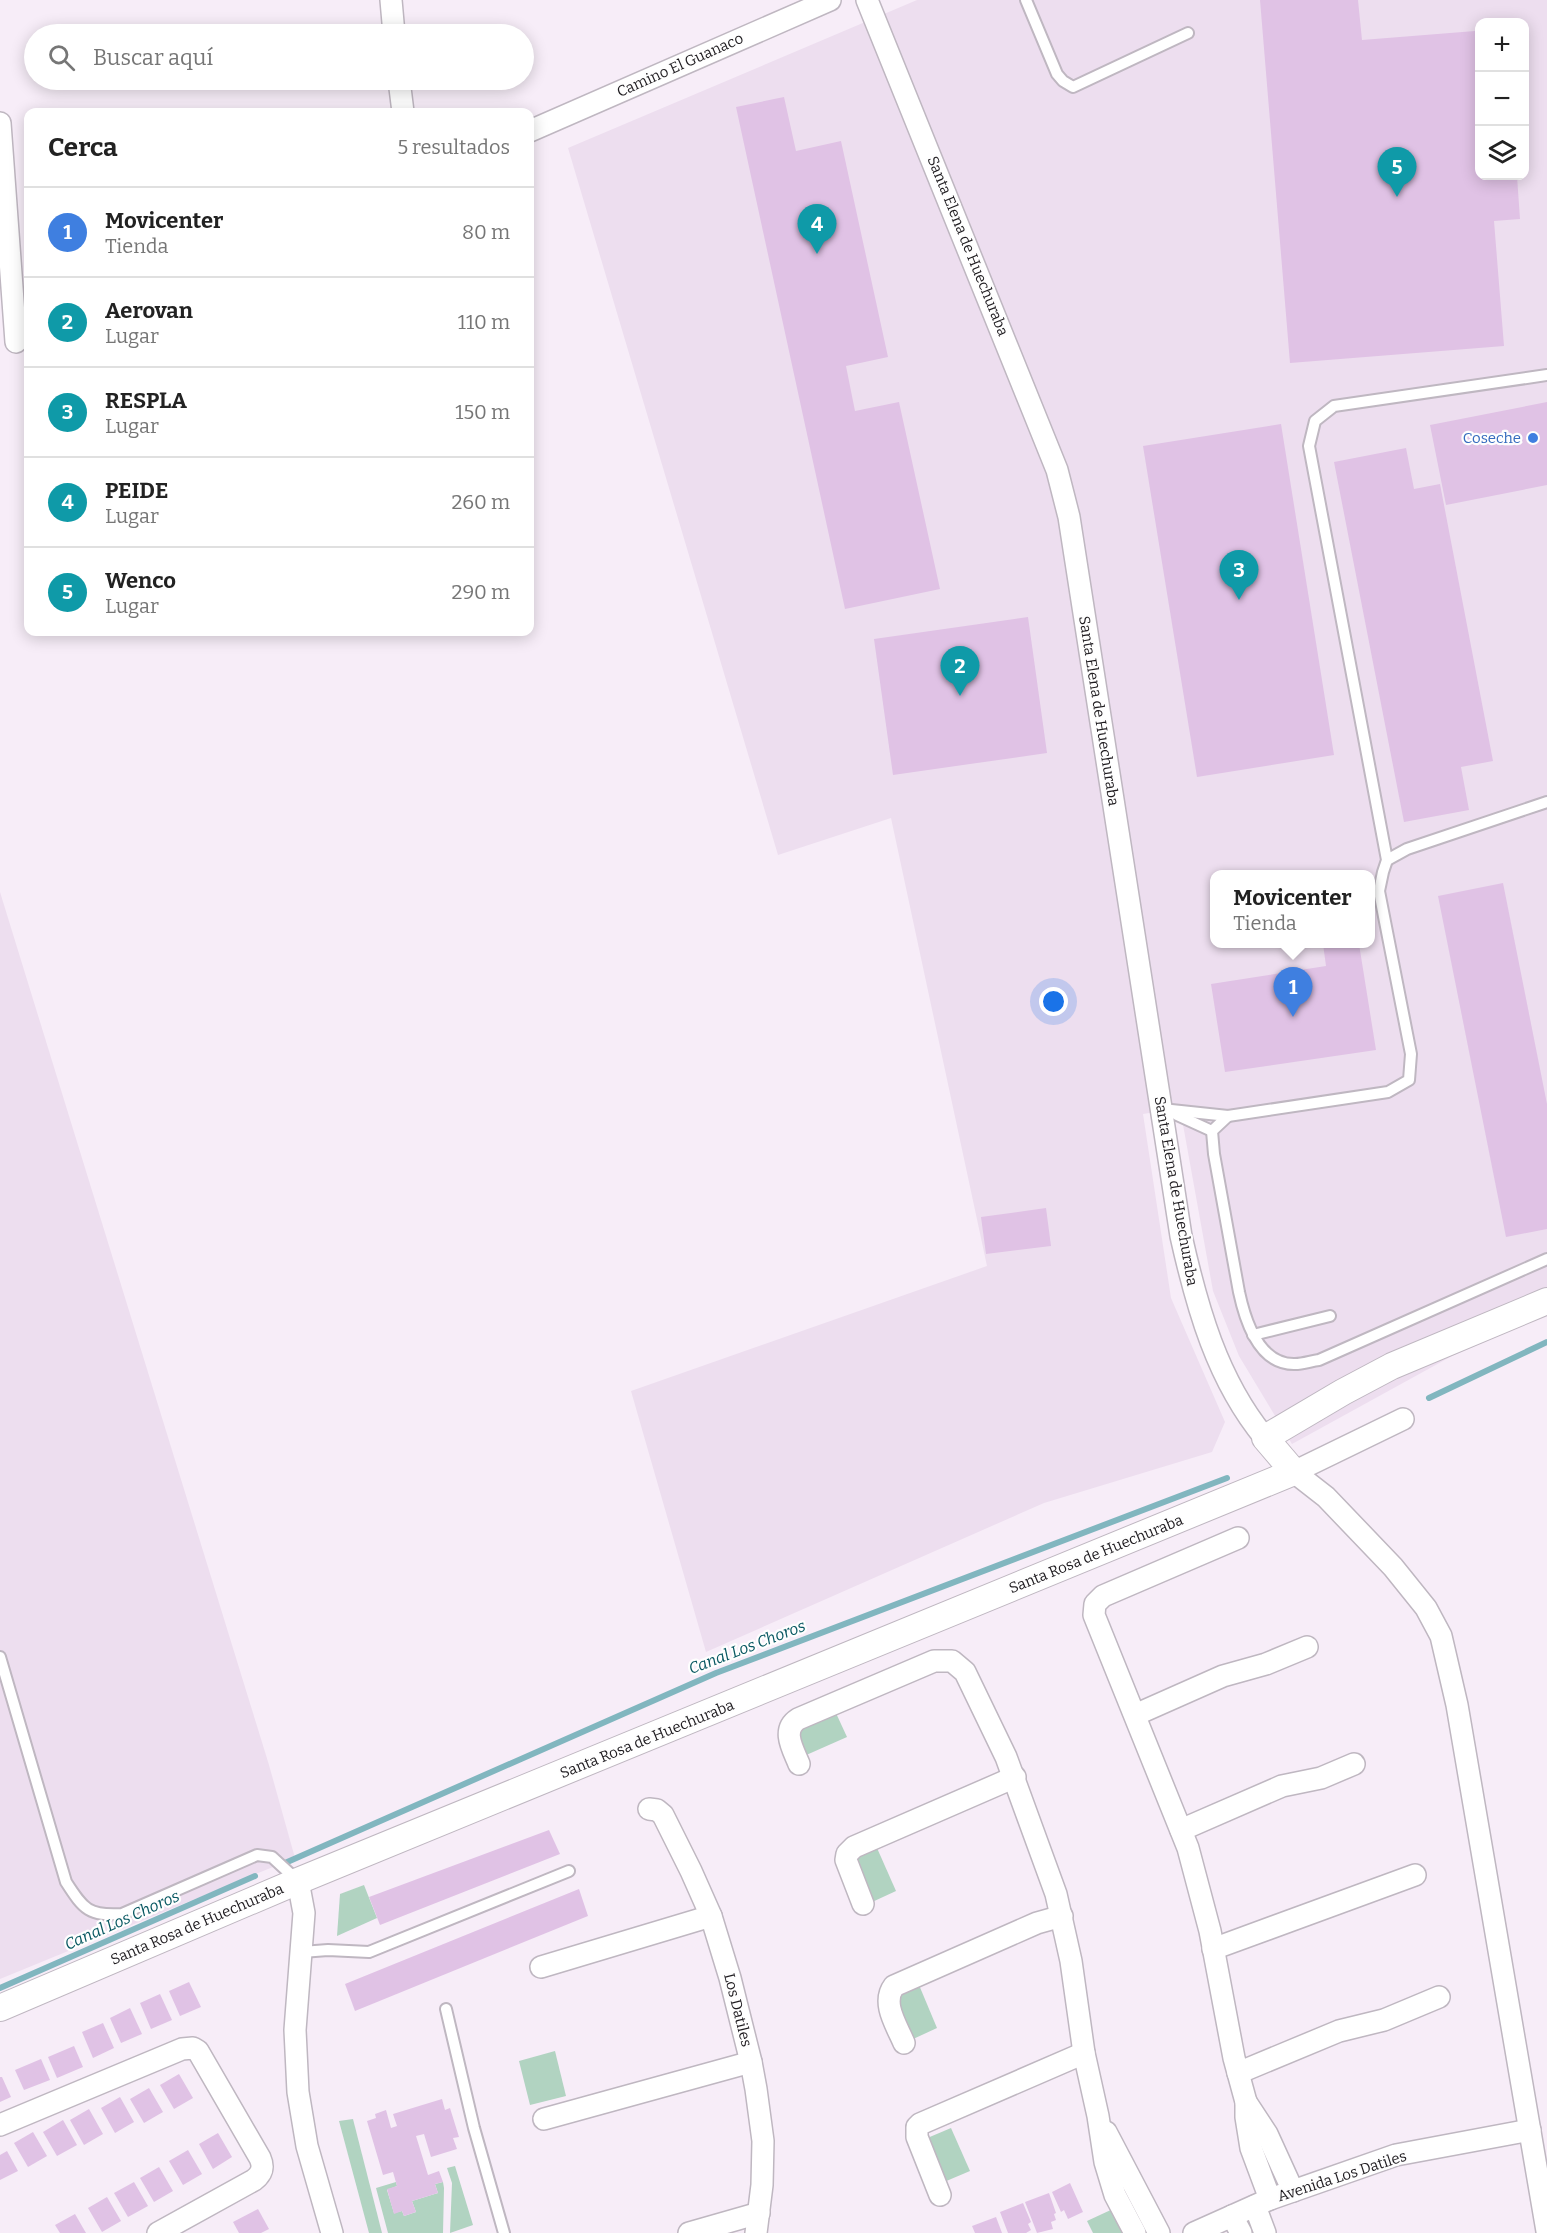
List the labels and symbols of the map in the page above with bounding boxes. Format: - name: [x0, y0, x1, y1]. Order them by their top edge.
- street label: Camino El Guanaco: [614, 29, 746, 101]
- pin: 5: [1378, 148, 1416, 197]
- street label: Santa Elena de Huechuraba: [924, 154, 1012, 338]
- pin: 4: [798, 204, 836, 254]
- place label: Coseche: [1463, 429, 1521, 447]
- marker: Coseche: [1526, 431, 1540, 445]
- pin: 3: [1220, 550, 1258, 600]
- street label: Santa Elena de Huechuraba: [1075, 615, 1123, 807]
- pin: 2: [940, 646, 980, 696]
- pin: 1: [1274, 968, 1312, 1017]
- your location: [1039, 987, 1068, 1016]
- street label: Santa Elena de Huechuraba: [1150, 1095, 1202, 1287]
- street label: Santa Rosa de Huechuraba: [1006, 1511, 1186, 1597]
- water label: Canal Los Choros: [686, 1616, 808, 1678]
- street label: Santa Rosa de Huechuraba: [557, 1696, 737, 1782]
- street label: Santa Rosa de Huechuraba: [108, 1879, 286, 1969]
- water label: Canal Los Choros: [62, 1886, 183, 1954]
- street label: Los Datiles: [720, 1971, 756, 2049]
- street label: Avenida Los Datiles: [1275, 2147, 1409, 2205]

